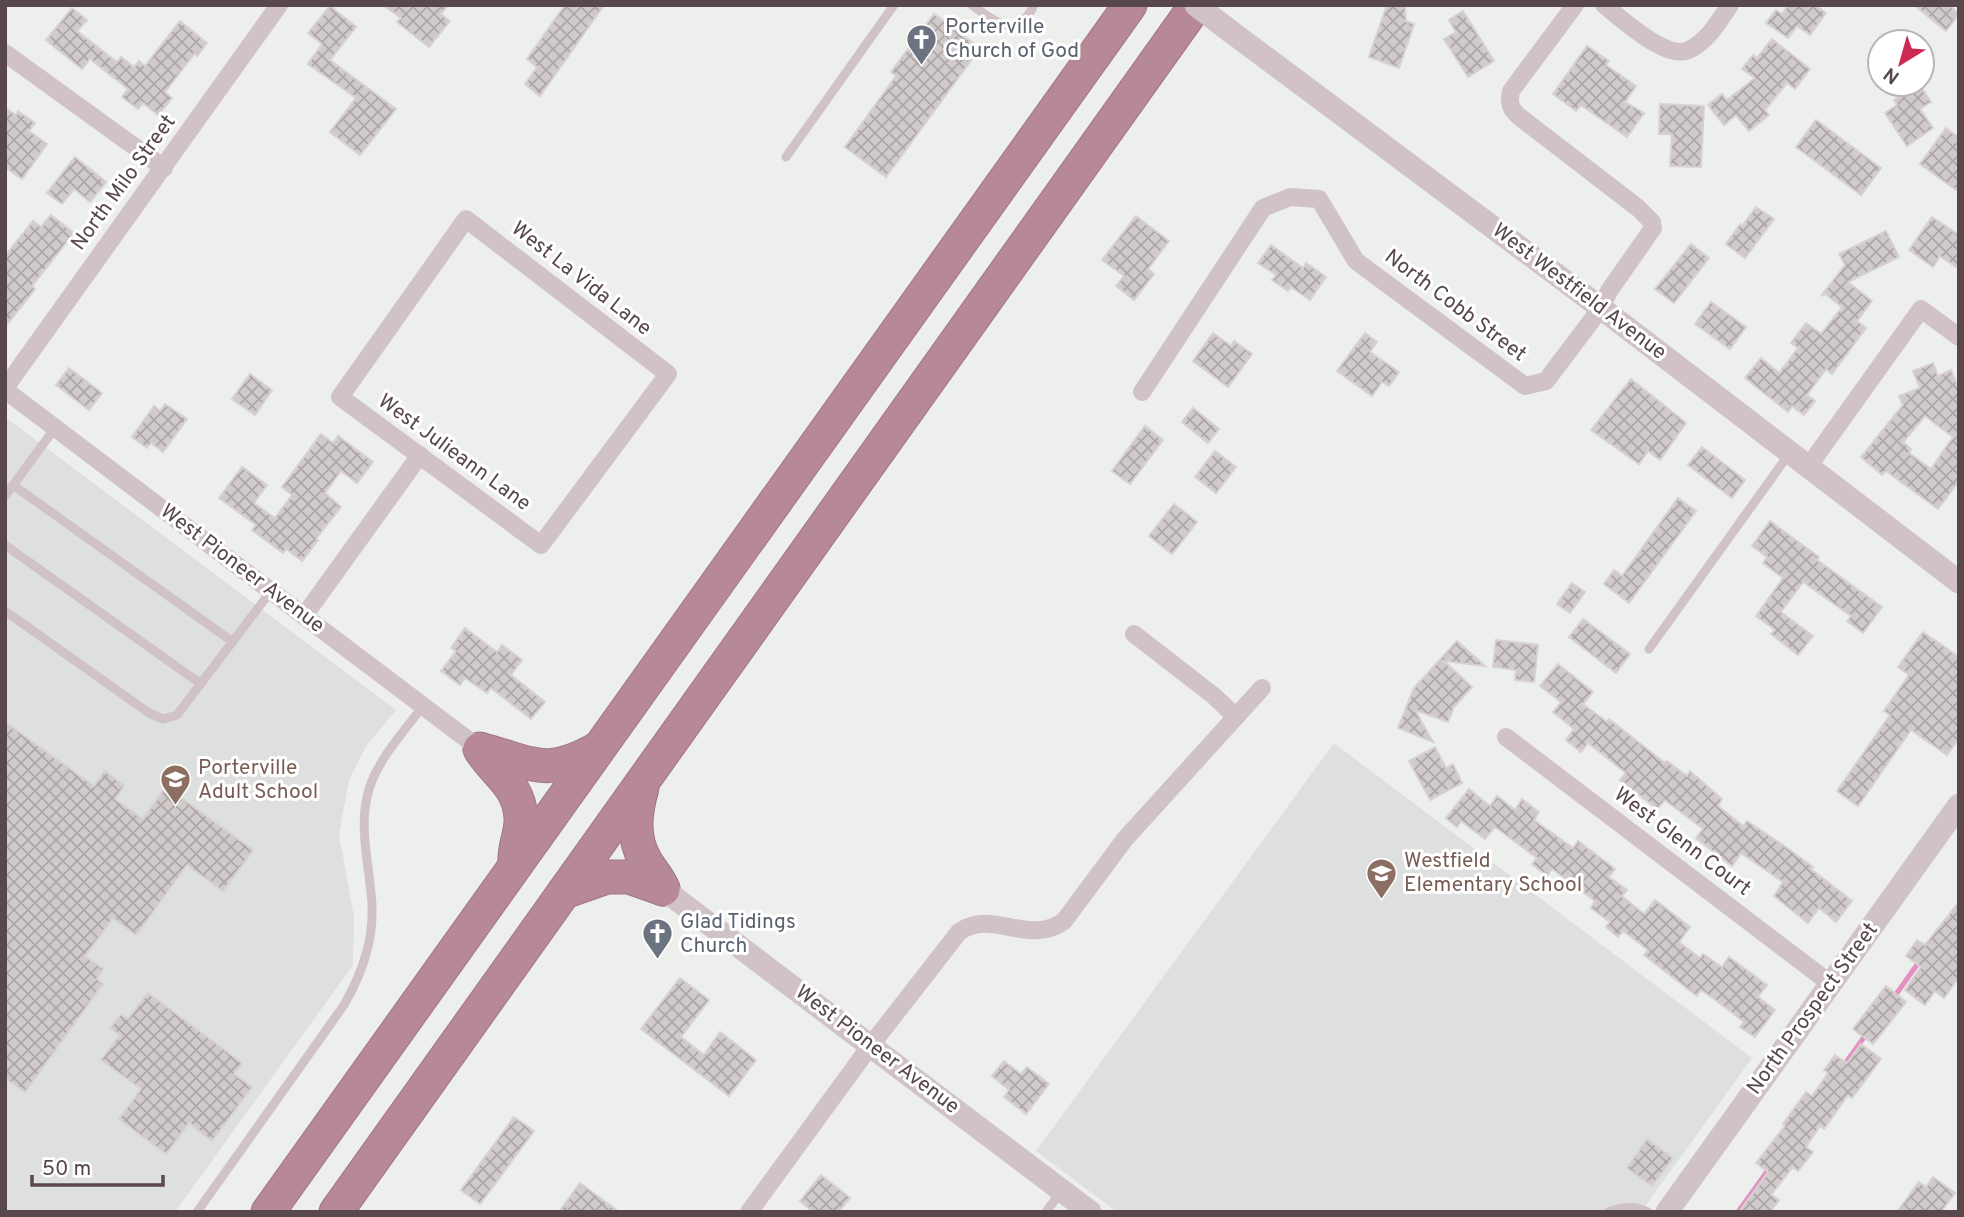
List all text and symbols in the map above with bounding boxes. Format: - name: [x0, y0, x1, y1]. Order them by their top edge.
- place label: Porterville Church of God: [945, 14, 1079, 65]
- church icon: Porterville Church of God: [905, 22, 939, 66]
- north arrow: [1866, 28, 1936, 98]
- text: N: [1879, 61, 1905, 89]
- street label: North Milo Street: [66, 110, 182, 256]
- street label: West La Vida Lane: [505, 216, 657, 342]
- street label: West Westfield Avenue: [1486, 218, 1672, 366]
- street label: North Cobb Street: [1379, 244, 1531, 368]
- street label: West Julieann Lane: [372, 388, 536, 518]
- street label: West Pioneer Avenue: [154, 498, 330, 640]
- place label: Porterville Adult School: [198, 755, 318, 806]
- school or university icon: Porterville Adult School: [158, 763, 192, 807]
- street label: West Glenn Court: [1608, 782, 1756, 902]
- place label: Westfield Elementary School: [1404, 848, 1582, 899]
- school or university icon: Westfield Elementary School: [1364, 856, 1398, 900]
- place label: Glad Tidings Church: [680, 909, 796, 960]
- church icon: Glad Tidings Church: [640, 917, 674, 961]
- street label: North Prospect Street: [1741, 918, 1885, 1100]
- street label: West Pioneer Avenue: [789, 979, 965, 1121]
- scale bar: [32, 1144, 163, 1188]
- text: 50 m: [42, 1156, 91, 1183]

